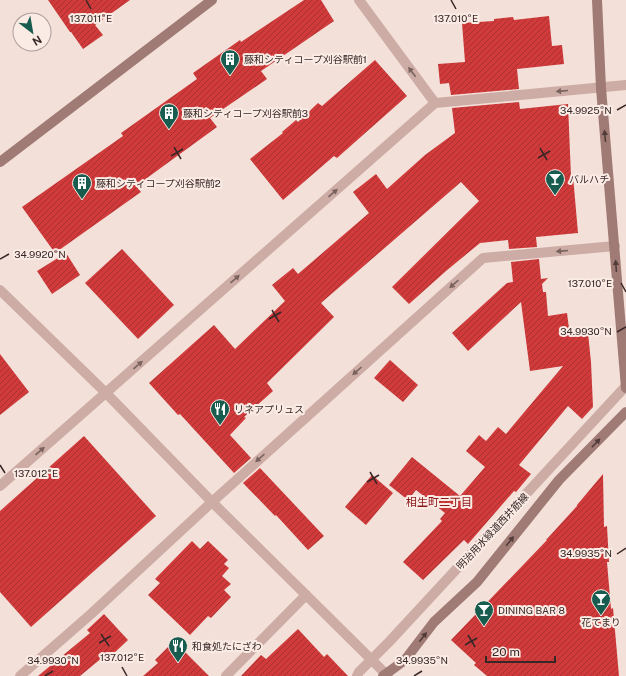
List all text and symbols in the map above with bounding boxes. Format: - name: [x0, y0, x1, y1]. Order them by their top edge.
- north arrow: [12, 12, 52, 52]
- text: 137.011°E: [70, 12, 112, 24]
- text: 137.010°E: [434, 12, 478, 24]
- text: N: [30, 33, 44, 48]
- building icon: 藤和シティコープ刈谷駅前1: [219, 48, 241, 76]
- place label: 藤和シティコープ刈谷駅前1: [244, 53, 367, 65]
- one-way arrow: [408, 66, 416, 77]
- one-way arrow: [556, 87, 568, 94]
- building icon: 藤和シティコープ刈谷駅前3: [158, 102, 180, 130]
- text: 34.9925°N: [560, 104, 612, 116]
- place label: 藤和シティコープ刈谷駅前3: [183, 107, 308, 119]
- one-way arrow: [602, 130, 609, 142]
- bar icon: バルハチ: [544, 168, 566, 196]
- building icon: 藤和シティコープ刈谷駅前2: [71, 172, 93, 200]
- place label: バルハチ: [569, 173, 609, 185]
- place label: 藤和シティコープ刈谷駅前2: [96, 177, 221, 189]
- one-way arrow: [327, 189, 338, 198]
- text: 34.9920°N: [14, 248, 66, 260]
- one-way arrow: [556, 248, 568, 254]
- one-way arrow: [613, 260, 620, 272]
- one-way arrow: [230, 274, 240, 284]
- text: 137.010°E: [568, 277, 612, 289]
- one-way arrow: [448, 280, 459, 289]
- text: 34.9930°N: [560, 325, 612, 337]
- one-way arrow: [133, 361, 142, 370]
- one-way arrow: [352, 367, 362, 376]
- restaurant icon: リネアプリュス: [209, 398, 231, 426]
- place label: リネアプリュス: [234, 403, 304, 415]
- one-way arrow: [591, 438, 601, 448]
- one-way arrow: [35, 446, 45, 455]
- one-way arrow: [255, 454, 266, 463]
- text: 137.012°E: [14, 467, 58, 479]
- street label: 明治用水緑道西井筋線: [454, 490, 530, 572]
- district label: 相生町二丁目: [406, 496, 472, 508]
- one-way arrow: [506, 536, 515, 547]
- text: 34.9935°N: [560, 547, 612, 559]
- bar icon: 花てまり: [590, 588, 612, 616]
- bar icon: DINING BAR 8: [473, 599, 495, 627]
- place label: DINING BAR 8: [498, 604, 565, 616]
- place label: 花てまり: [581, 616, 621, 628]
- one-way arrow: [419, 631, 427, 642]
- restaurant icon: 和食処たにざわ: [167, 635, 189, 663]
- scale bar: [486, 638, 555, 664]
- place label: 和食処たにざわ: [192, 640, 262, 652]
- text: 20 m: [492, 645, 520, 659]
- text: 137.012°E: [100, 651, 144, 663]
- text: 34.9930°N: [27, 654, 79, 666]
- text: 34.9935°N: [396, 654, 448, 666]

